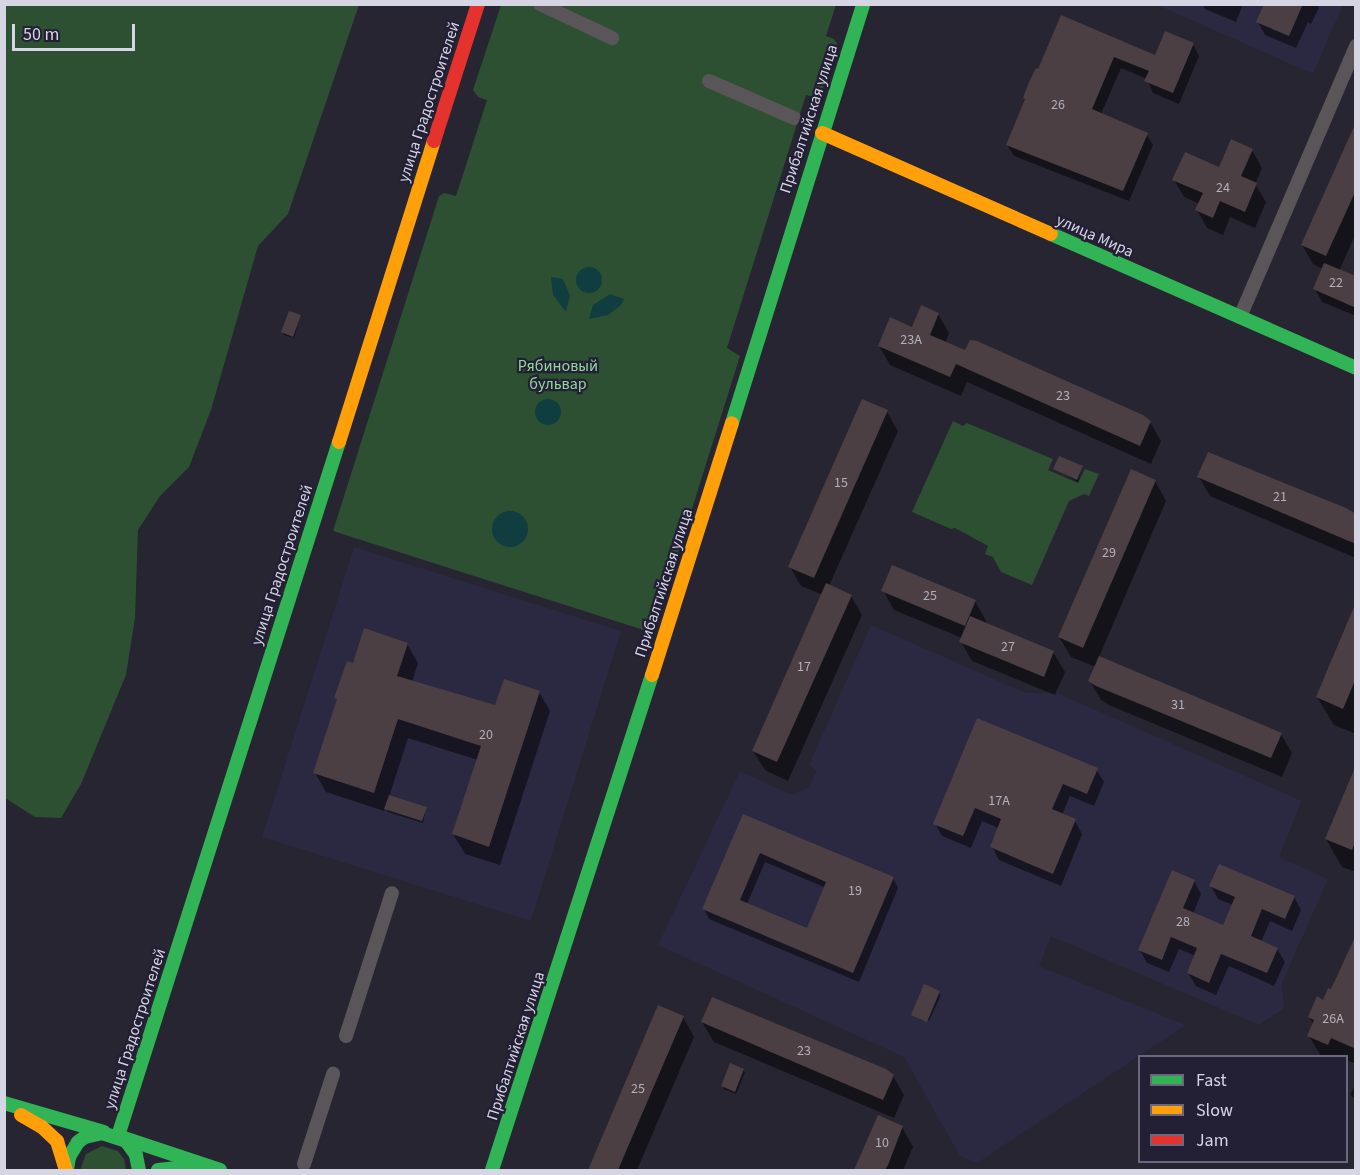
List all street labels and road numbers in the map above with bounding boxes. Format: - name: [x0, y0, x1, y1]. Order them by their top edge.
- street label: улица Градостроителей: [394, 19, 464, 185]
- street label: Прибалтийская улица: [776, 42, 842, 196]
- street label: улица Мира: [1053, 210, 1137, 262]
- street label: улица Градостроителей: [247, 482, 317, 648]
- street label: Прибалтийская улица: [631, 506, 697, 660]
- street label: улица Градостроителей: [100, 946, 170, 1112]
- street label: Прибалтийская улица: [483, 969, 549, 1123]

